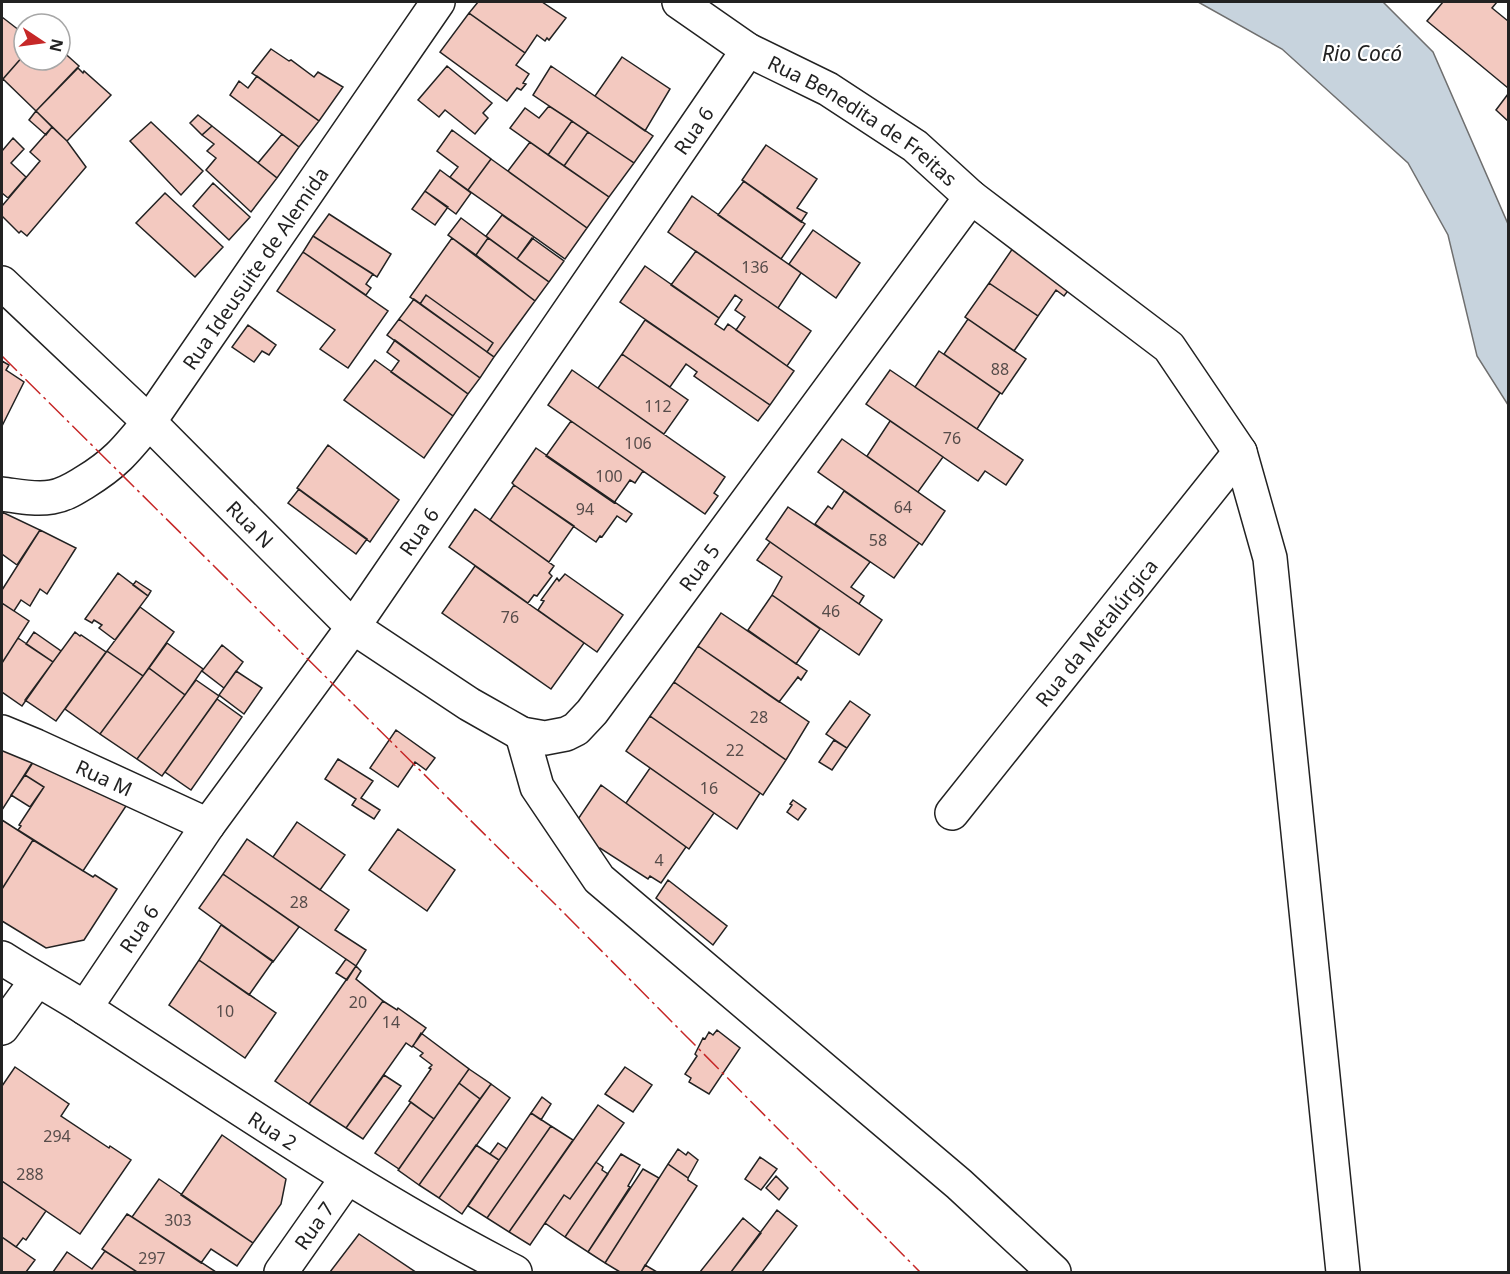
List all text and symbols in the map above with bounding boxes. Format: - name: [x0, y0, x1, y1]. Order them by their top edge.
- north arrow: [12, 12, 72, 72]
- text: N: [44, 37, 69, 54]
- water label: Rio Cocó: [1322, 39, 1402, 67]
- street label: Rua Benedita de Freitas: [764, 48, 963, 192]
- street label: Rua 6: [667, 101, 719, 160]
- street label: Rua Ideusuite de Alemida: [176, 161, 334, 375]
- house number: 136: [741, 256, 769, 278]
- house number: 88: [991, 358, 1009, 380]
- house number: 112: [644, 395, 672, 417]
- house number: 76: [943, 427, 961, 449]
- house number: 106: [624, 432, 652, 454]
- house number: 100: [595, 465, 623, 487]
- street label: Rua N: [221, 494, 280, 553]
- house number: 64: [894, 496, 912, 518]
- house number: 94: [576, 498, 594, 520]
- street label: Rua 6: [393, 502, 445, 561]
- house number: 58: [869, 529, 887, 551]
- street label: Rua 5: [672, 538, 725, 596]
- street label: Rua da Metalúrgica: [1029, 553, 1163, 712]
- house number: 46: [822, 600, 840, 622]
- house number: 76: [501, 606, 519, 628]
- house number: 28: [750, 706, 768, 728]
- house number: 22: [726, 739, 744, 761]
- street label: Rua M: [72, 753, 137, 802]
- house number: 16: [700, 777, 718, 799]
- house number: 4: [654, 849, 664, 871]
- house number: 28: [290, 891, 308, 913]
- street label: Rua 6: [113, 899, 164, 958]
- house number: 20: [349, 991, 367, 1013]
- house number: 10: [216, 1000, 234, 1022]
- house number: 14: [382, 1011, 400, 1033]
- street label: Rua 2: [243, 1105, 302, 1156]
- house number: 294: [43, 1125, 71, 1147]
- house number: 288: [16, 1163, 44, 1185]
- street label: Rua 7: [288, 1196, 340, 1255]
- house number: 303: [164, 1209, 192, 1231]
- house number: 297: [138, 1247, 166, 1269]

